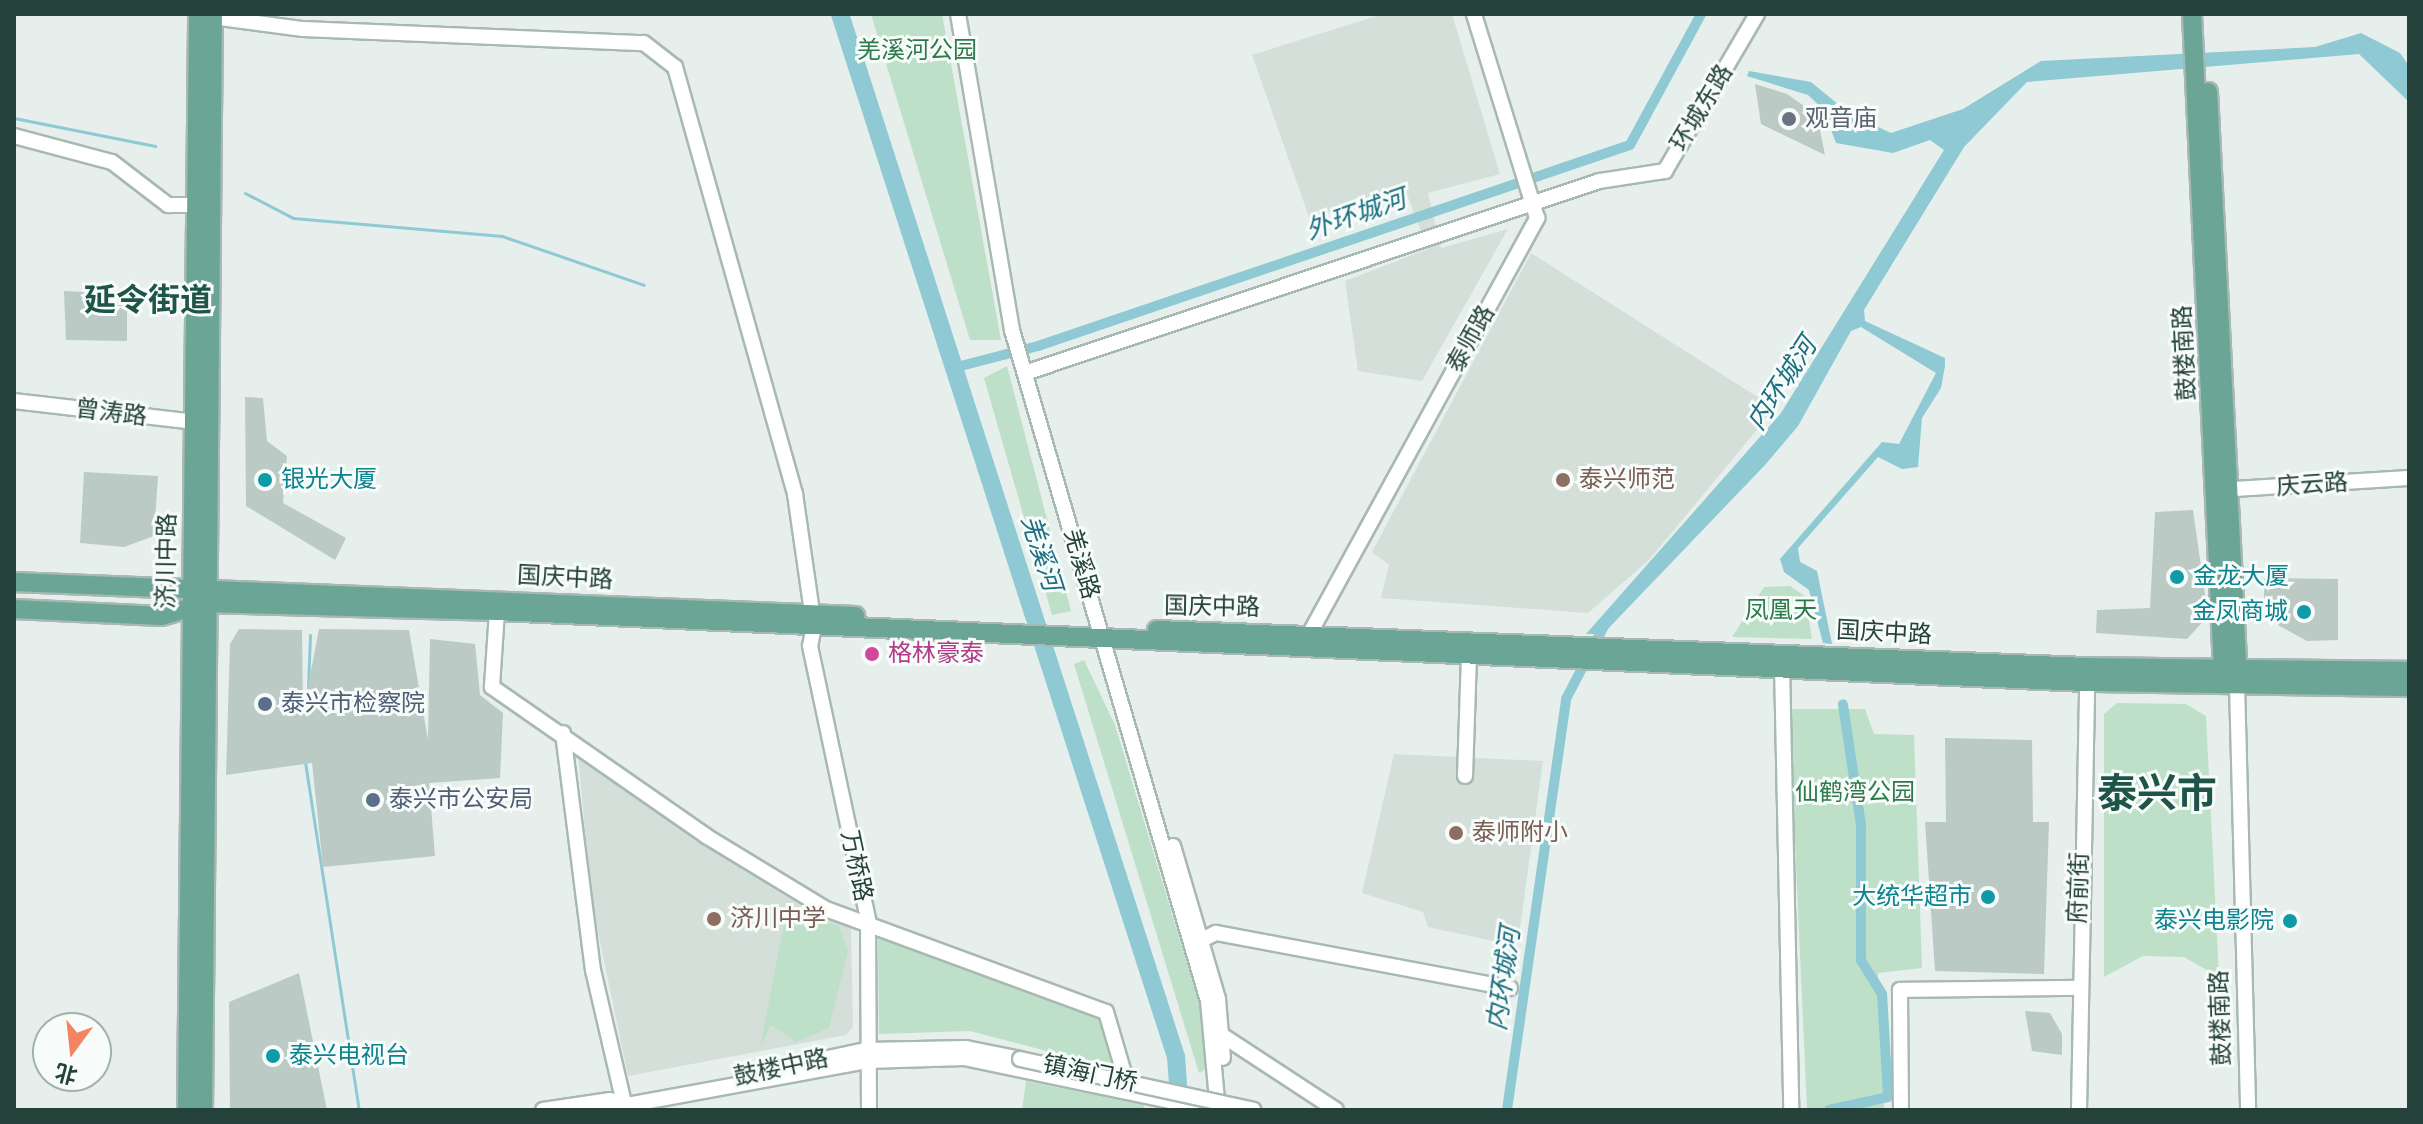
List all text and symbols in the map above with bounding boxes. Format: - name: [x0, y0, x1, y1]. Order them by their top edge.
- park label: 羌溪河公园: [857, 37, 977, 65]
- street label: 环城东路: [1665, 59, 1739, 157]
- place label: 观音庙: [1805, 105, 1877, 133]
- marker: 观音庙: [1780, 110, 1798, 128]
- water label: 外环城河: [1302, 183, 1410, 247]
- district label: 延令街道: [84, 281, 212, 319]
- street label: 泰师路: [1441, 301, 1501, 377]
- street label: 鼓楼南路: [2168, 304, 2202, 402]
- water label: 内环城河: [1741, 332, 1823, 436]
- street label: 曾涛路: [74, 394, 148, 432]
- place label: 银光大厦: [281, 466, 377, 494]
- place label: 泰兴师范: [1579, 466, 1675, 494]
- street label: 庆云路: [2275, 468, 2349, 502]
- marker: 银光大厦: [256, 471, 274, 489]
- marker: 泰兴师范: [1554, 471, 1572, 489]
- water label: 羌溪河: [1014, 511, 1068, 595]
- street label: 济川中路: [152, 513, 182, 609]
- street label: 羌溪路: [1057, 525, 1105, 603]
- street label: 国庆中路: [516, 561, 614, 595]
- place label: 金龙大厦: [2193, 563, 2289, 591]
- marker: 金龙大厦: [2168, 568, 2186, 586]
- street label: 国庆中路: [1164, 592, 1260, 622]
- park label: 凤凰天: [1745, 597, 1817, 625]
- place label: 金凤商城: [2192, 598, 2288, 626]
- marker: 金凤商城: [2295, 603, 2313, 621]
- street label: 国庆中路: [1835, 616, 1933, 650]
- place label: 格林豪泰: [888, 640, 984, 668]
- marker: 格林豪泰: [863, 645, 881, 663]
- place label: 泰兴市检察院: [281, 690, 425, 718]
- marker: 泰兴市检察院: [256, 695, 274, 713]
- district label: 泰兴市: [2097, 770, 2217, 818]
- park label: 仙鹤湾公园: [1795, 779, 1915, 807]
- place label: 泰兴市公安局: [389, 786, 533, 814]
- marker: 泰兴市公安局: [364, 791, 382, 809]
- place label: 泰师附小: [1472, 819, 1568, 847]
- marker: 泰师附小: [1447, 824, 1465, 842]
- street label: 万桥路: [834, 828, 878, 904]
- street label: 府前街: [2063, 852, 2095, 924]
- place label: 大统华超市: [1852, 883, 1972, 911]
- marker: 大统华超市: [1979, 888, 1997, 906]
- place label: 济川中学: [730, 905, 826, 933]
- place label: 泰兴电影院: [2154, 907, 2274, 935]
- marker: 济川中学: [705, 910, 723, 928]
- marker: 泰兴电影院: [2281, 912, 2299, 930]
- water label: 内环城河: [1481, 925, 1527, 1033]
- street label: 鼓楼南路: [2205, 970, 2237, 1066]
- north arrow: [32, 1012, 112, 1092]
- place label: 泰兴电视台: [289, 1042, 409, 1070]
- street label: 鼓楼中路: [731, 1044, 831, 1092]
- marker: 泰兴电视台: [264, 1047, 282, 1065]
- street label: 镇海门桥: [1040, 1050, 1140, 1098]
- text: 北: [52, 1058, 80, 1090]

